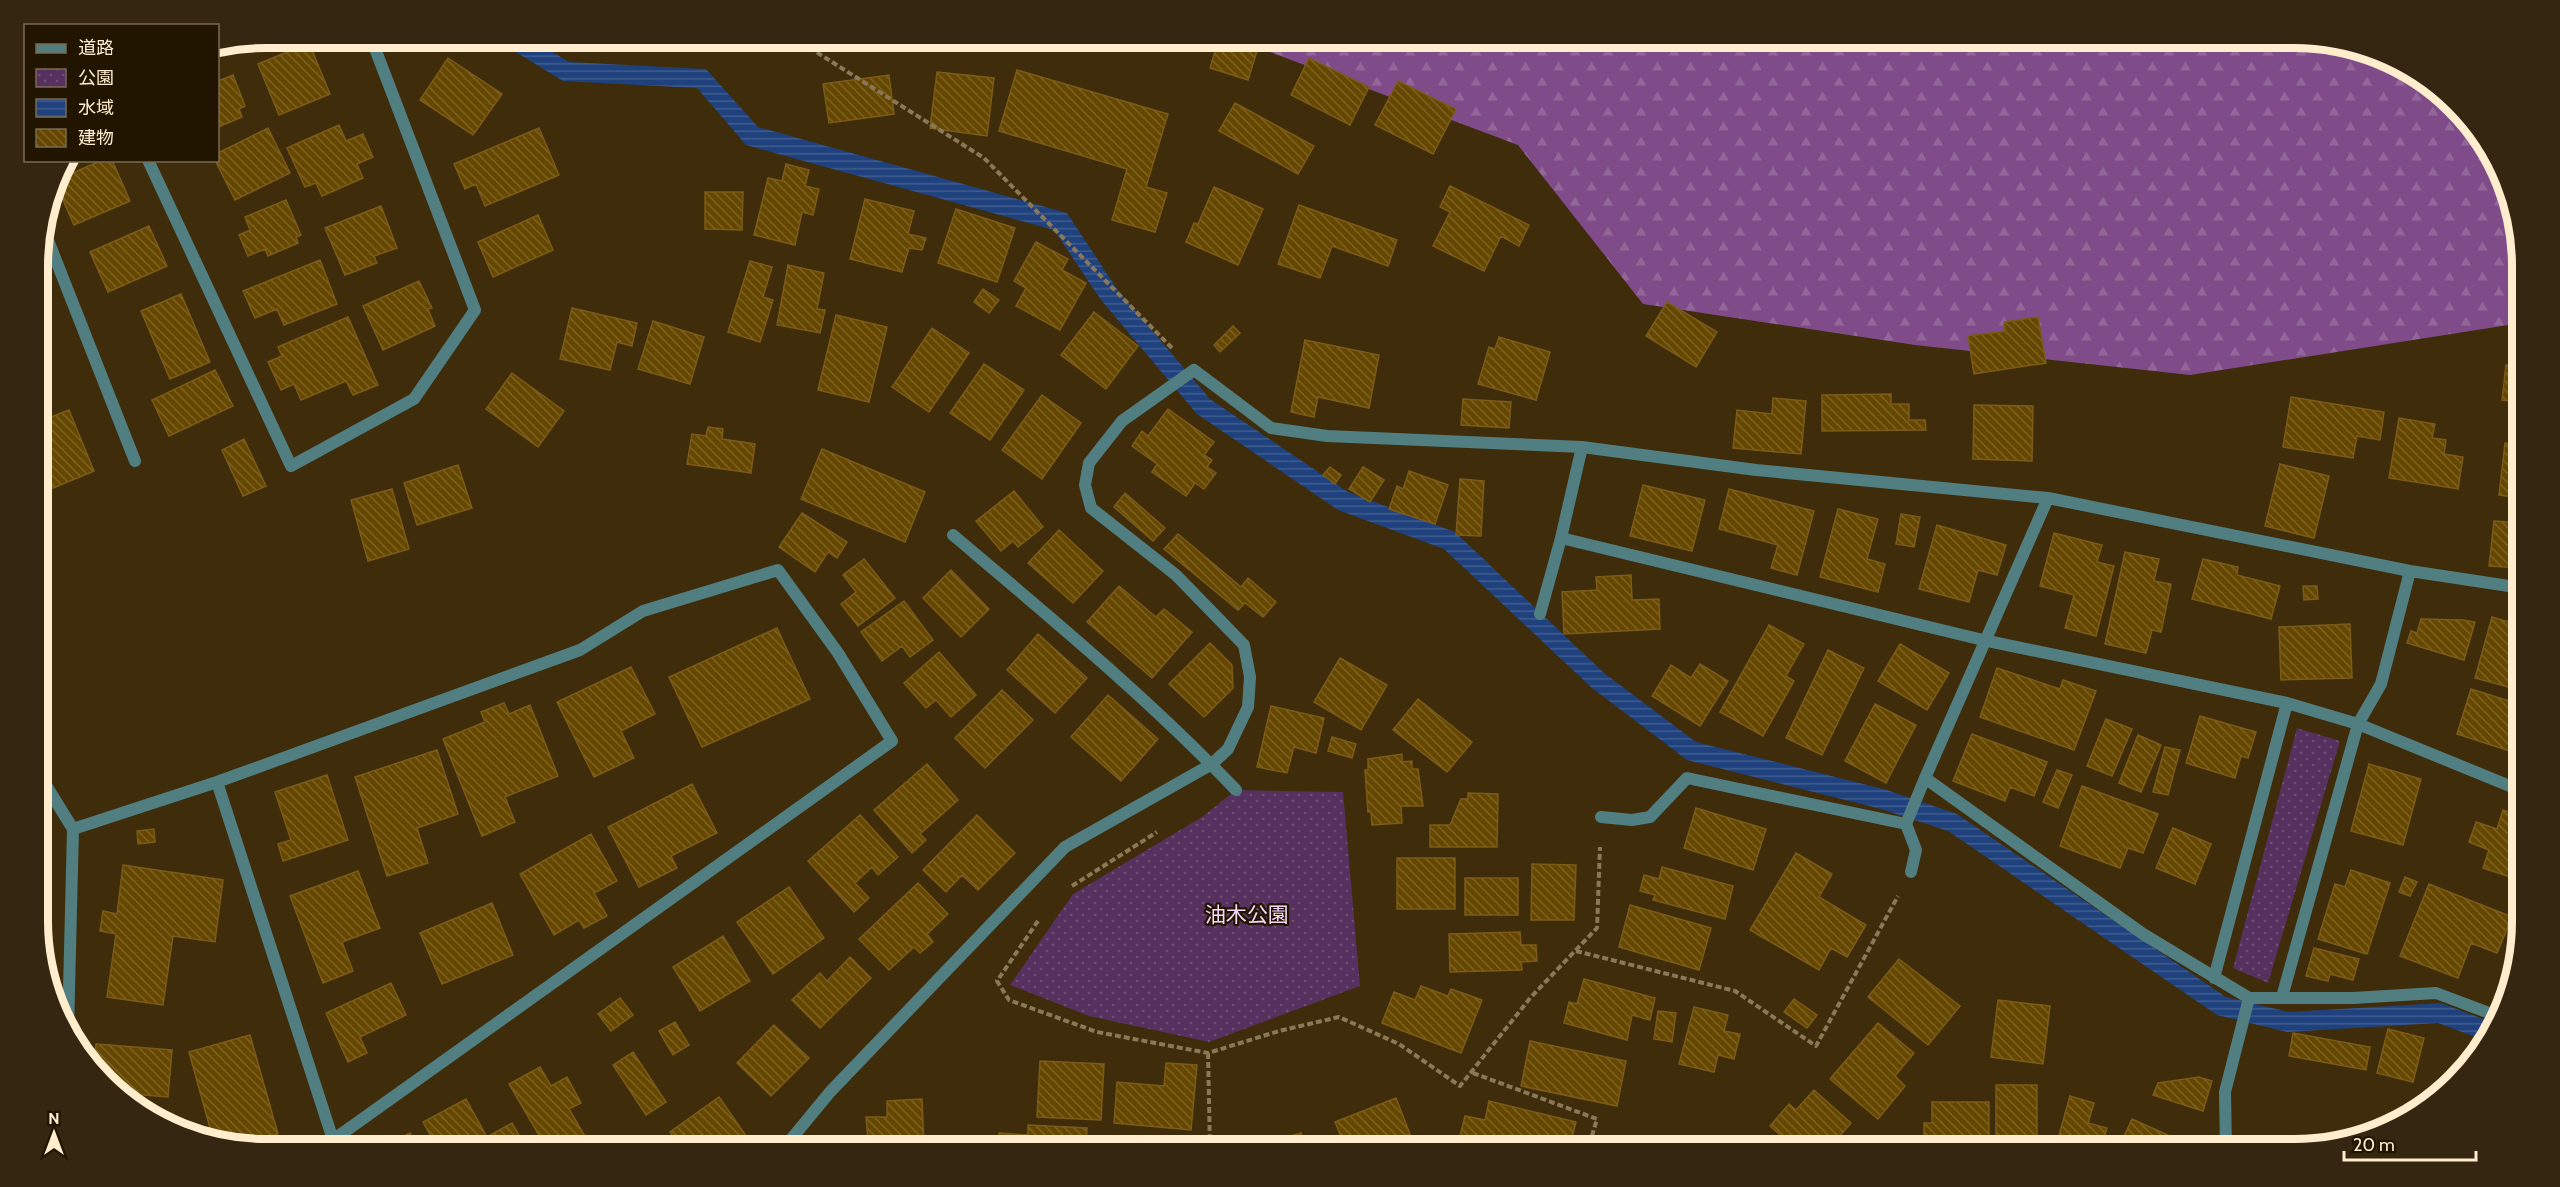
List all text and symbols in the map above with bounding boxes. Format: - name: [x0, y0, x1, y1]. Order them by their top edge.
- legend: [24, 24, 219, 162]
- text: 道路: [78, 37, 114, 59]
- text: 公園: [78, 67, 114, 89]
- text: 水域: [78, 97, 114, 119]
- text: 建物: [78, 127, 114, 149]
- park label: 油木公園: [1205, 902, 1289, 927]
- north arrow: [24, 1103, 84, 1163]
- text: N: [48, 1109, 60, 1128]
- scale bar: [2344, 1124, 2476, 1162]
- text: 20 m: [2353, 1134, 2395, 1156]

